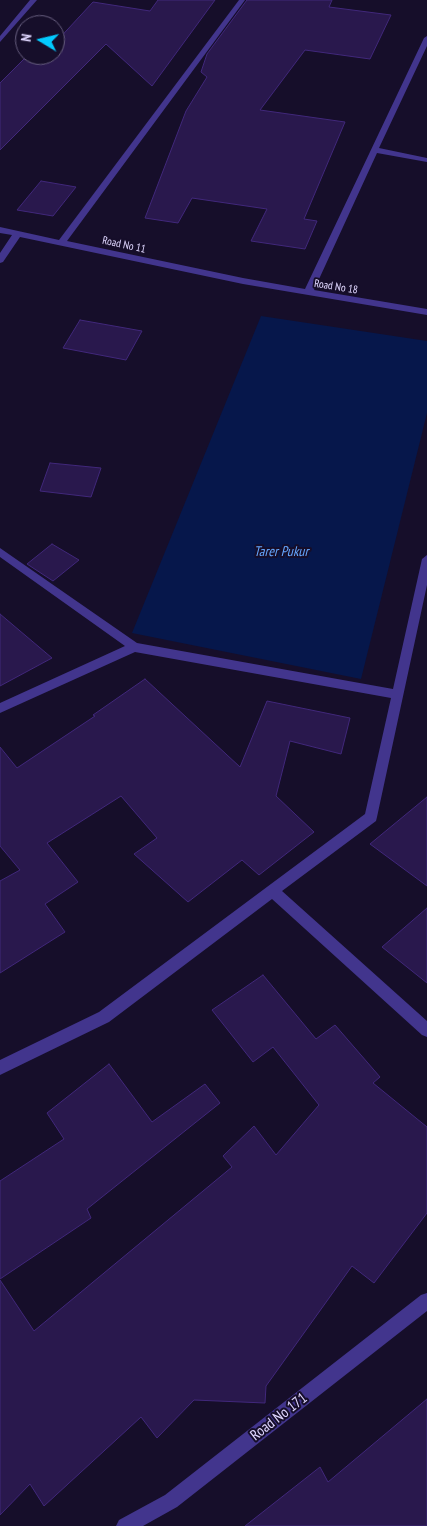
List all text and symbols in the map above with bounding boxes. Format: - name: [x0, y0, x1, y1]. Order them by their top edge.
- north arrow: [15, 15, 65, 65]
- text: N: [17, 33, 36, 43]
- street label: Road No 11: [101, 234, 147, 256]
- street label: Road No 18: [313, 277, 359, 297]
- water label: Tarer Pukur: [254, 544, 308, 560]
- street label: Road No 171: [247, 1389, 311, 1445]

